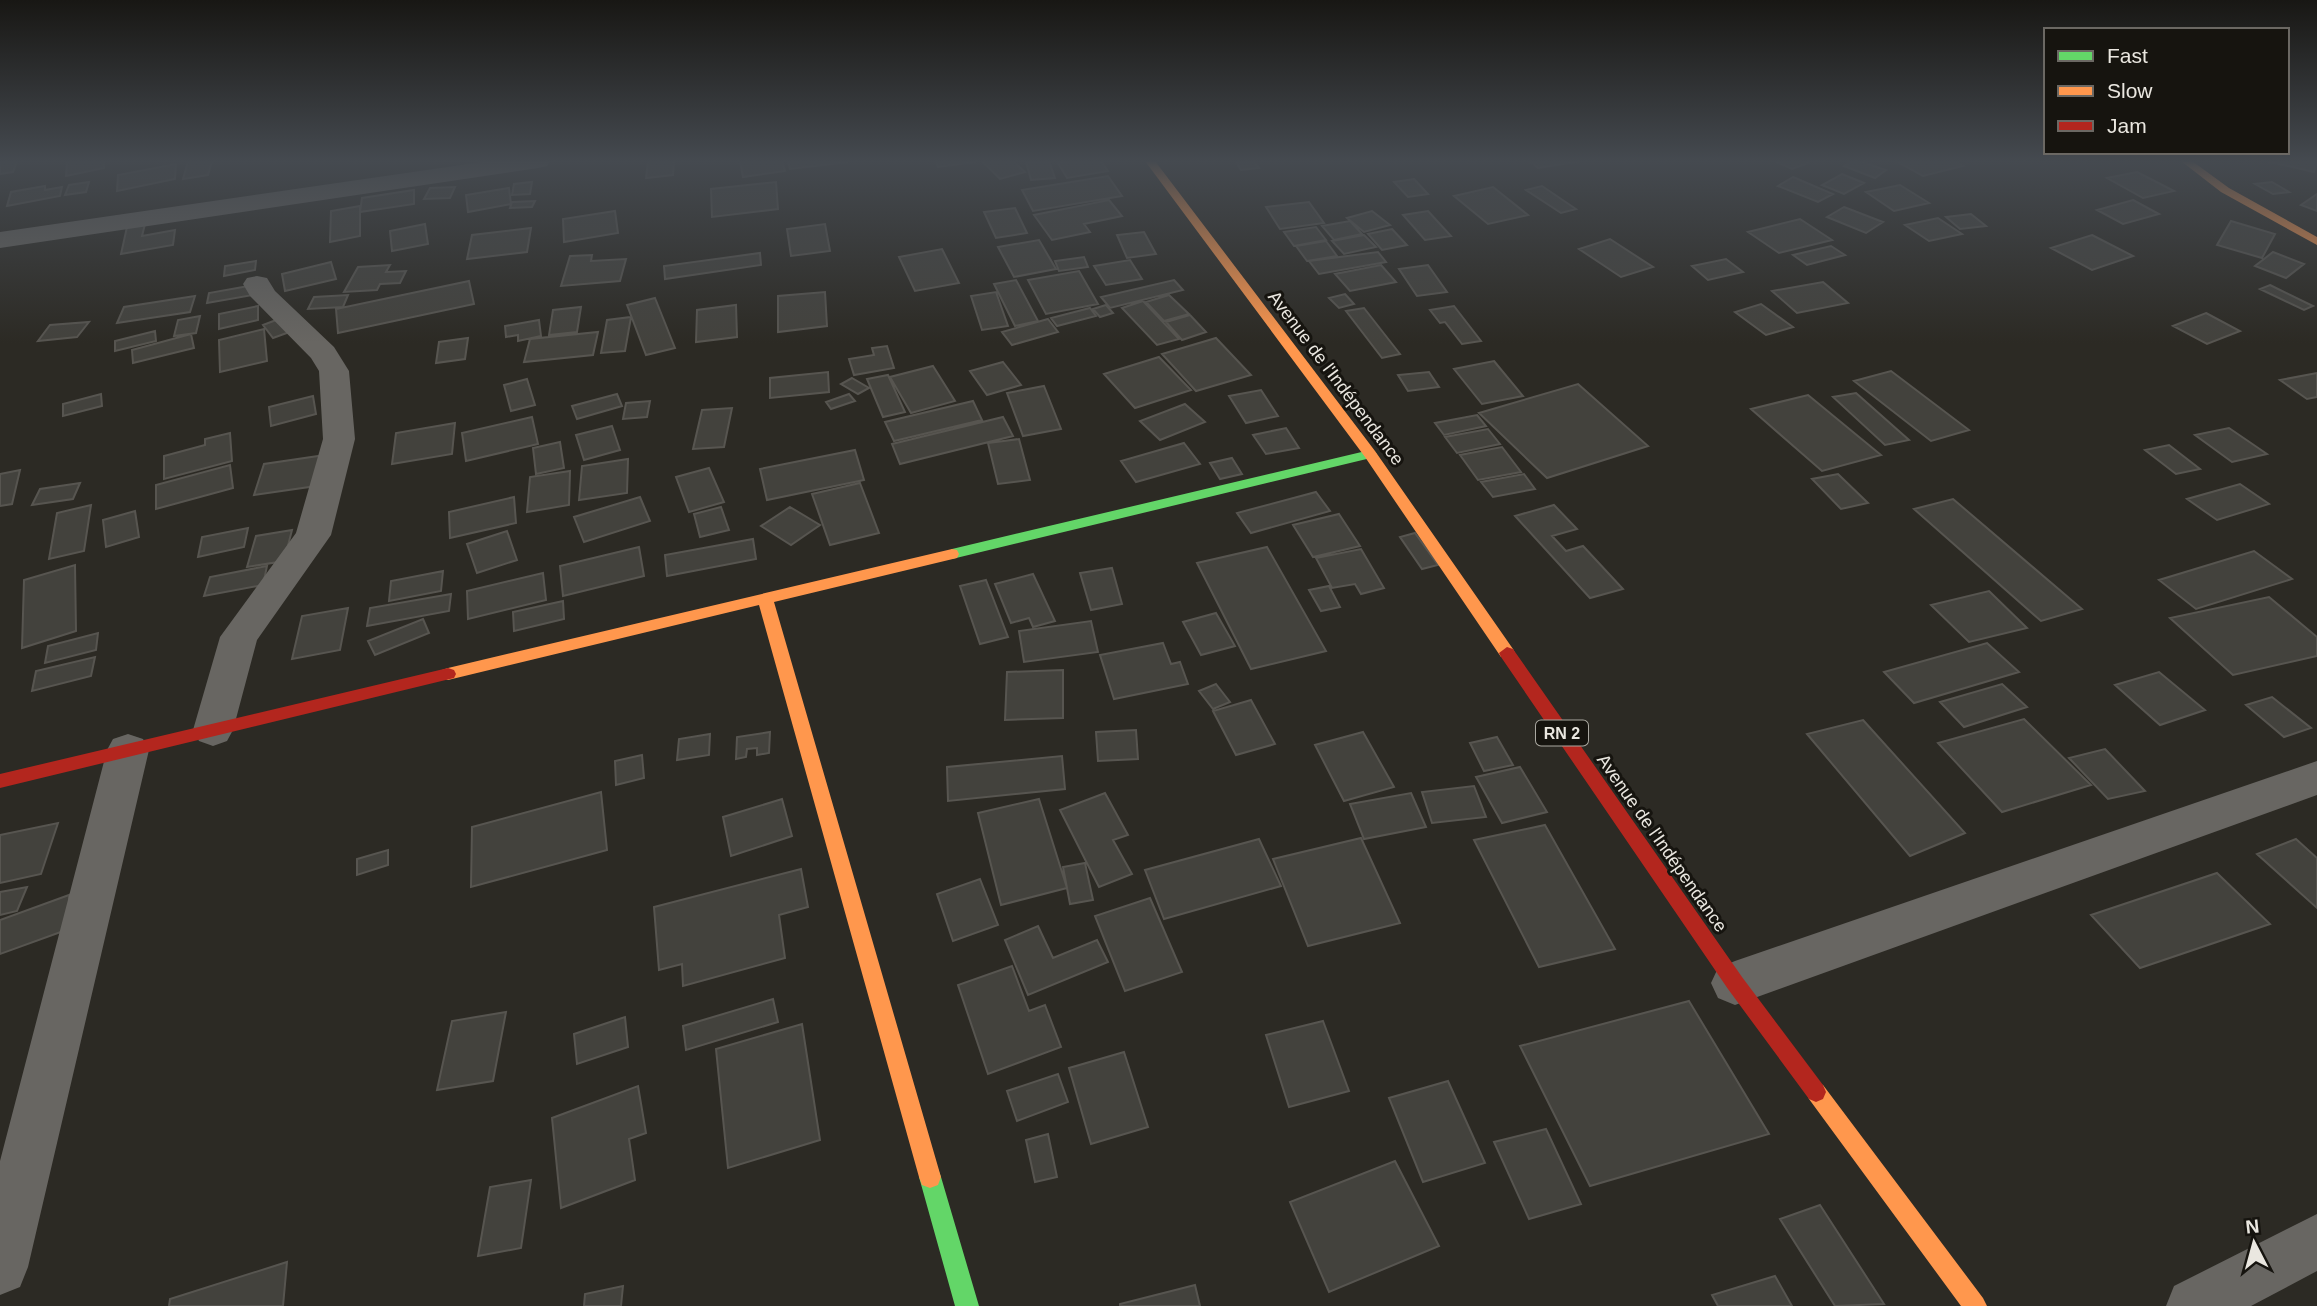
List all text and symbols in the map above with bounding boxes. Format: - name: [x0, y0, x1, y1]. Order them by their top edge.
- legend: [2044, 28, 2289, 154]
- text: Fast: [2107, 44, 2148, 67]
- text: Slow: [2107, 79, 2153, 102]
- text: Jam: [2107, 114, 2147, 137]
- street label: Avenue de l'Indépendance: [1264, 287, 1408, 469]
- road number: RN 2: [1536, 720, 1588, 746]
- street label: Avenue de l'Indépendance: [1593, 750, 1731, 936]
- north arrow: [2219, 1208, 2289, 1278]
- text: N: [2244, 1215, 2260, 1238]

